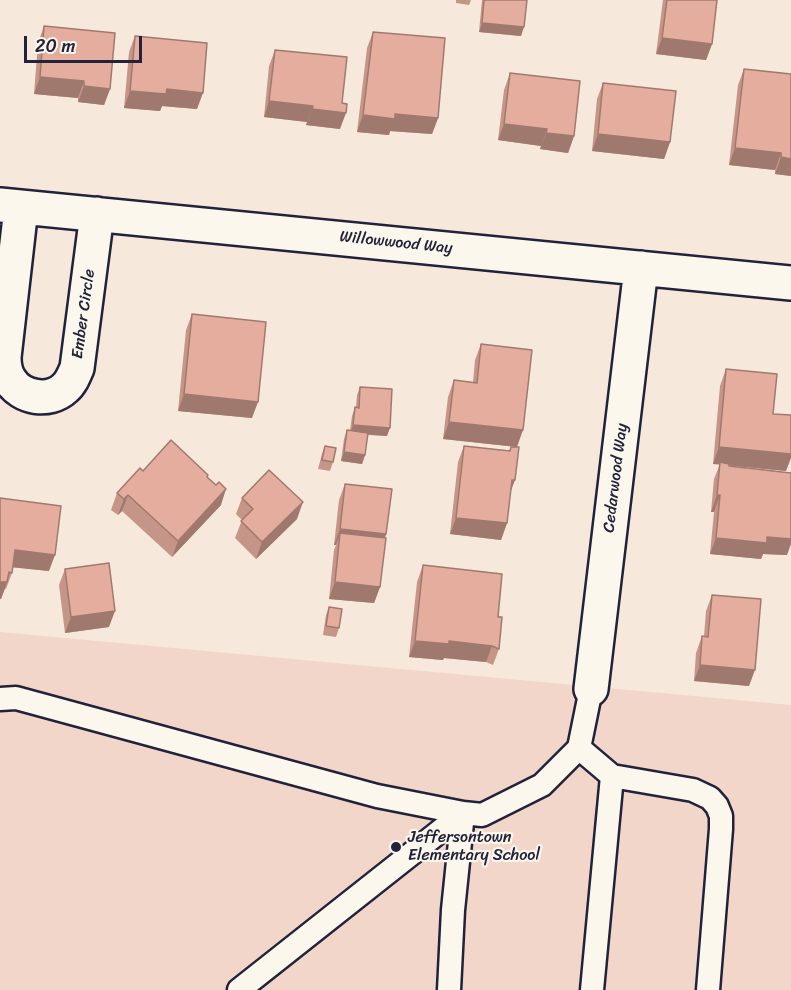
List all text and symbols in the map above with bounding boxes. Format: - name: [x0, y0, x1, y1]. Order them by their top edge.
- scale bar: [27, 24, 146, 62]
- text: 20 m: [35, 30, 75, 62]
- street label: Willowwood Way: [339, 228, 453, 258]
- street label: Ember Circle: [68, 268, 100, 360]
- street label: Cedarwood Way: [600, 422, 632, 534]
- place label: Jeffersontown Elementary School: [408, 828, 540, 866]
- marker: Jeffersontown Elementary School: [389, 840, 403, 854]

